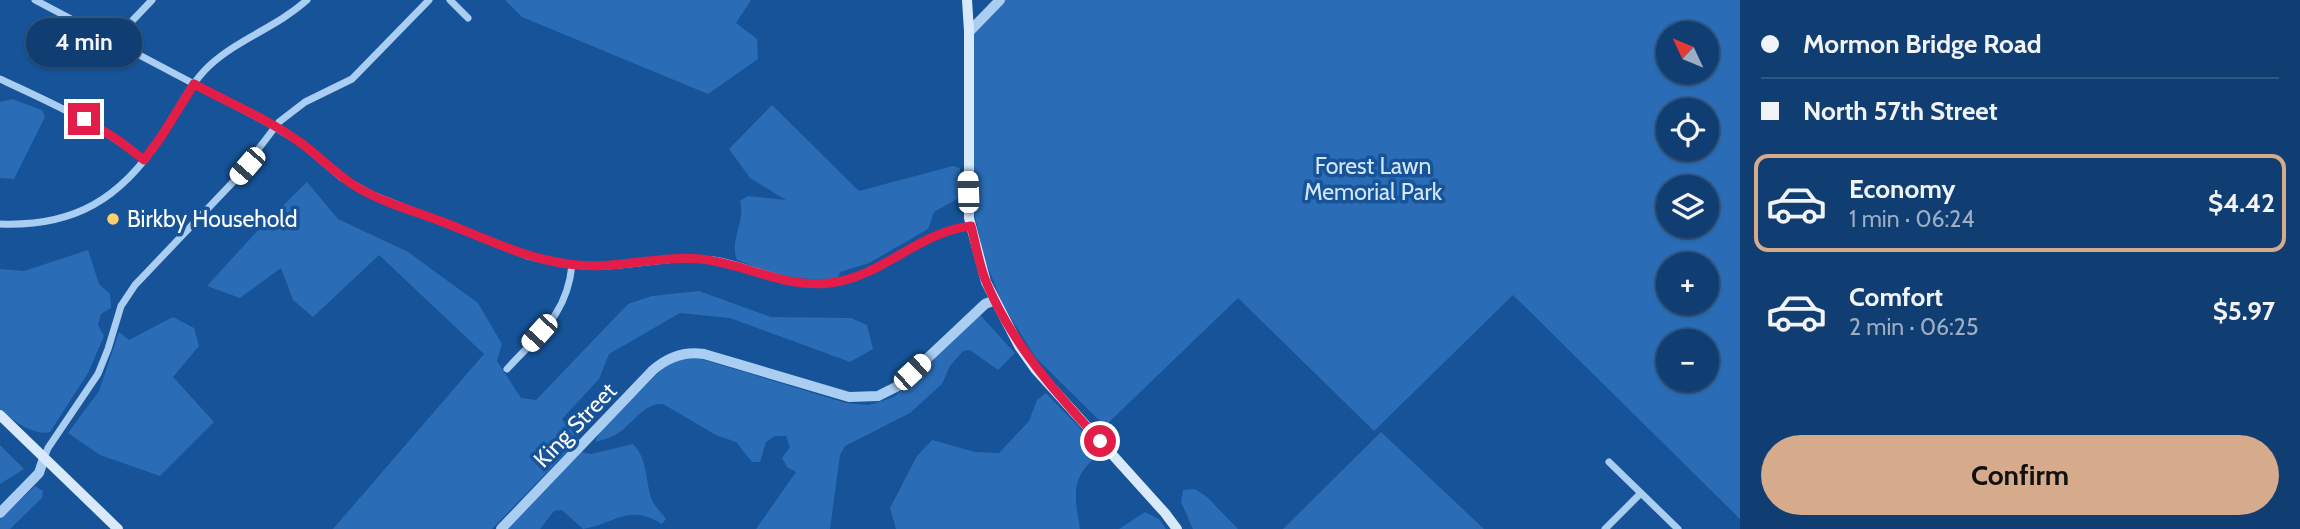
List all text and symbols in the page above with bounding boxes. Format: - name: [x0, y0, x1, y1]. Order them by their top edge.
- callout: 4 min: [26, 18, 142, 66]
- north arrow: [1656, 21, 1718, 84]
- map controls: [1656, 21, 1719, 392]
- text: 4 min: [55, 28, 113, 56]
- text: Mormon Bridge Road: [1803, 28, 2042, 60]
- text: North 57th Street: [1803, 95, 1998, 127]
- button: locate: [1656, 98, 1719, 161]
- route end: [68, 103, 100, 135]
- car: [226, 143, 269, 189]
- park label: Forest Lawn Memorial Park: [1304, 152, 1443, 206]
- car: [957, 171, 980, 213]
- icon: car: [1765, 172, 1828, 235]
- text: Economy: [1849, 173, 1955, 205]
- button: layers: [1656, 175, 1719, 238]
- text: $4.42: [2208, 187, 2275, 219]
- place label: Birkby Household: [127, 205, 297, 233]
- text: 1 min · 06:24: [1849, 205, 1975, 233]
- marker: Birkby Household: [105, 211, 121, 227]
- button: +: [1656, 252, 1719, 315]
- icon: car: [1765, 280, 1828, 343]
- text: Comfort: [1849, 281, 1943, 313]
- text: $5.97: [2213, 295, 2275, 327]
- car: [518, 310, 561, 356]
- text: 2 min · 06:25: [1849, 313, 1978, 341]
- button: −: [1656, 329, 1719, 392]
- car: [890, 350, 935, 394]
- street label: King Street: [528, 377, 622, 473]
- route start: [1084, 425, 1116, 457]
- button: Confirm: [1761, 435, 2279, 515]

